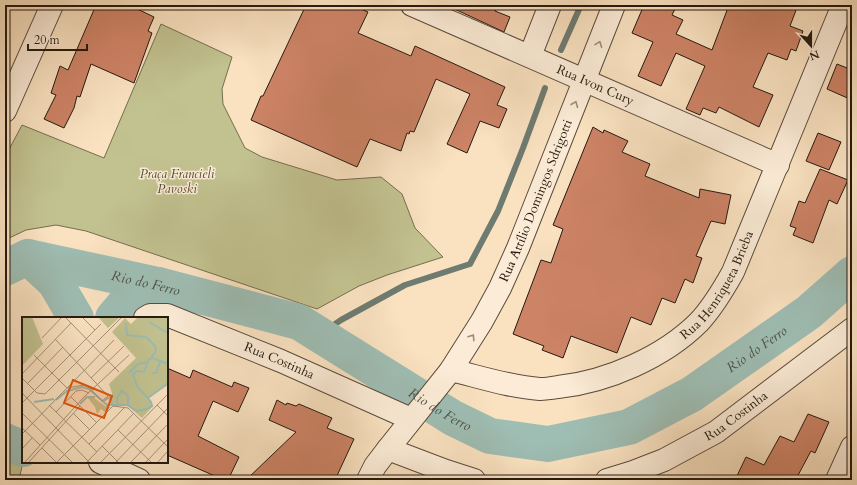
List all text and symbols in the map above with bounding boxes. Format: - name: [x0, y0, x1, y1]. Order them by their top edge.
- scale bar: [28, 26, 87, 52]
- north arrow: [791, 26, 831, 66]
- text: 20 m: [34, 32, 61, 48]
- one-way arrow: [594, 41, 602, 48]
- text: N: [807, 46, 822, 64]
- street label: Rua Ivon Cury: [554, 60, 637, 110]
- one-way arrow: [571, 100, 579, 107]
- street label: Rua Attílio Domingos Sdrigotti: [495, 117, 577, 285]
- park label: Praça Francieli Pavoski: [140, 165, 215, 198]
- street label: Rua Henriqueta Brieba: [676, 228, 758, 344]
- water label: Rio do Ferro: [109, 266, 183, 300]
- inset map: [22, 317, 168, 463]
- water label: Rio do Ferro: [722, 321, 791, 377]
- one-way arrow: [467, 334, 475, 341]
- street label: Rua Costinha: [241, 338, 317, 384]
- water label: Rio do Ferro: [405, 383, 475, 435]
- street label: Rua Costinha: [701, 387, 772, 446]

